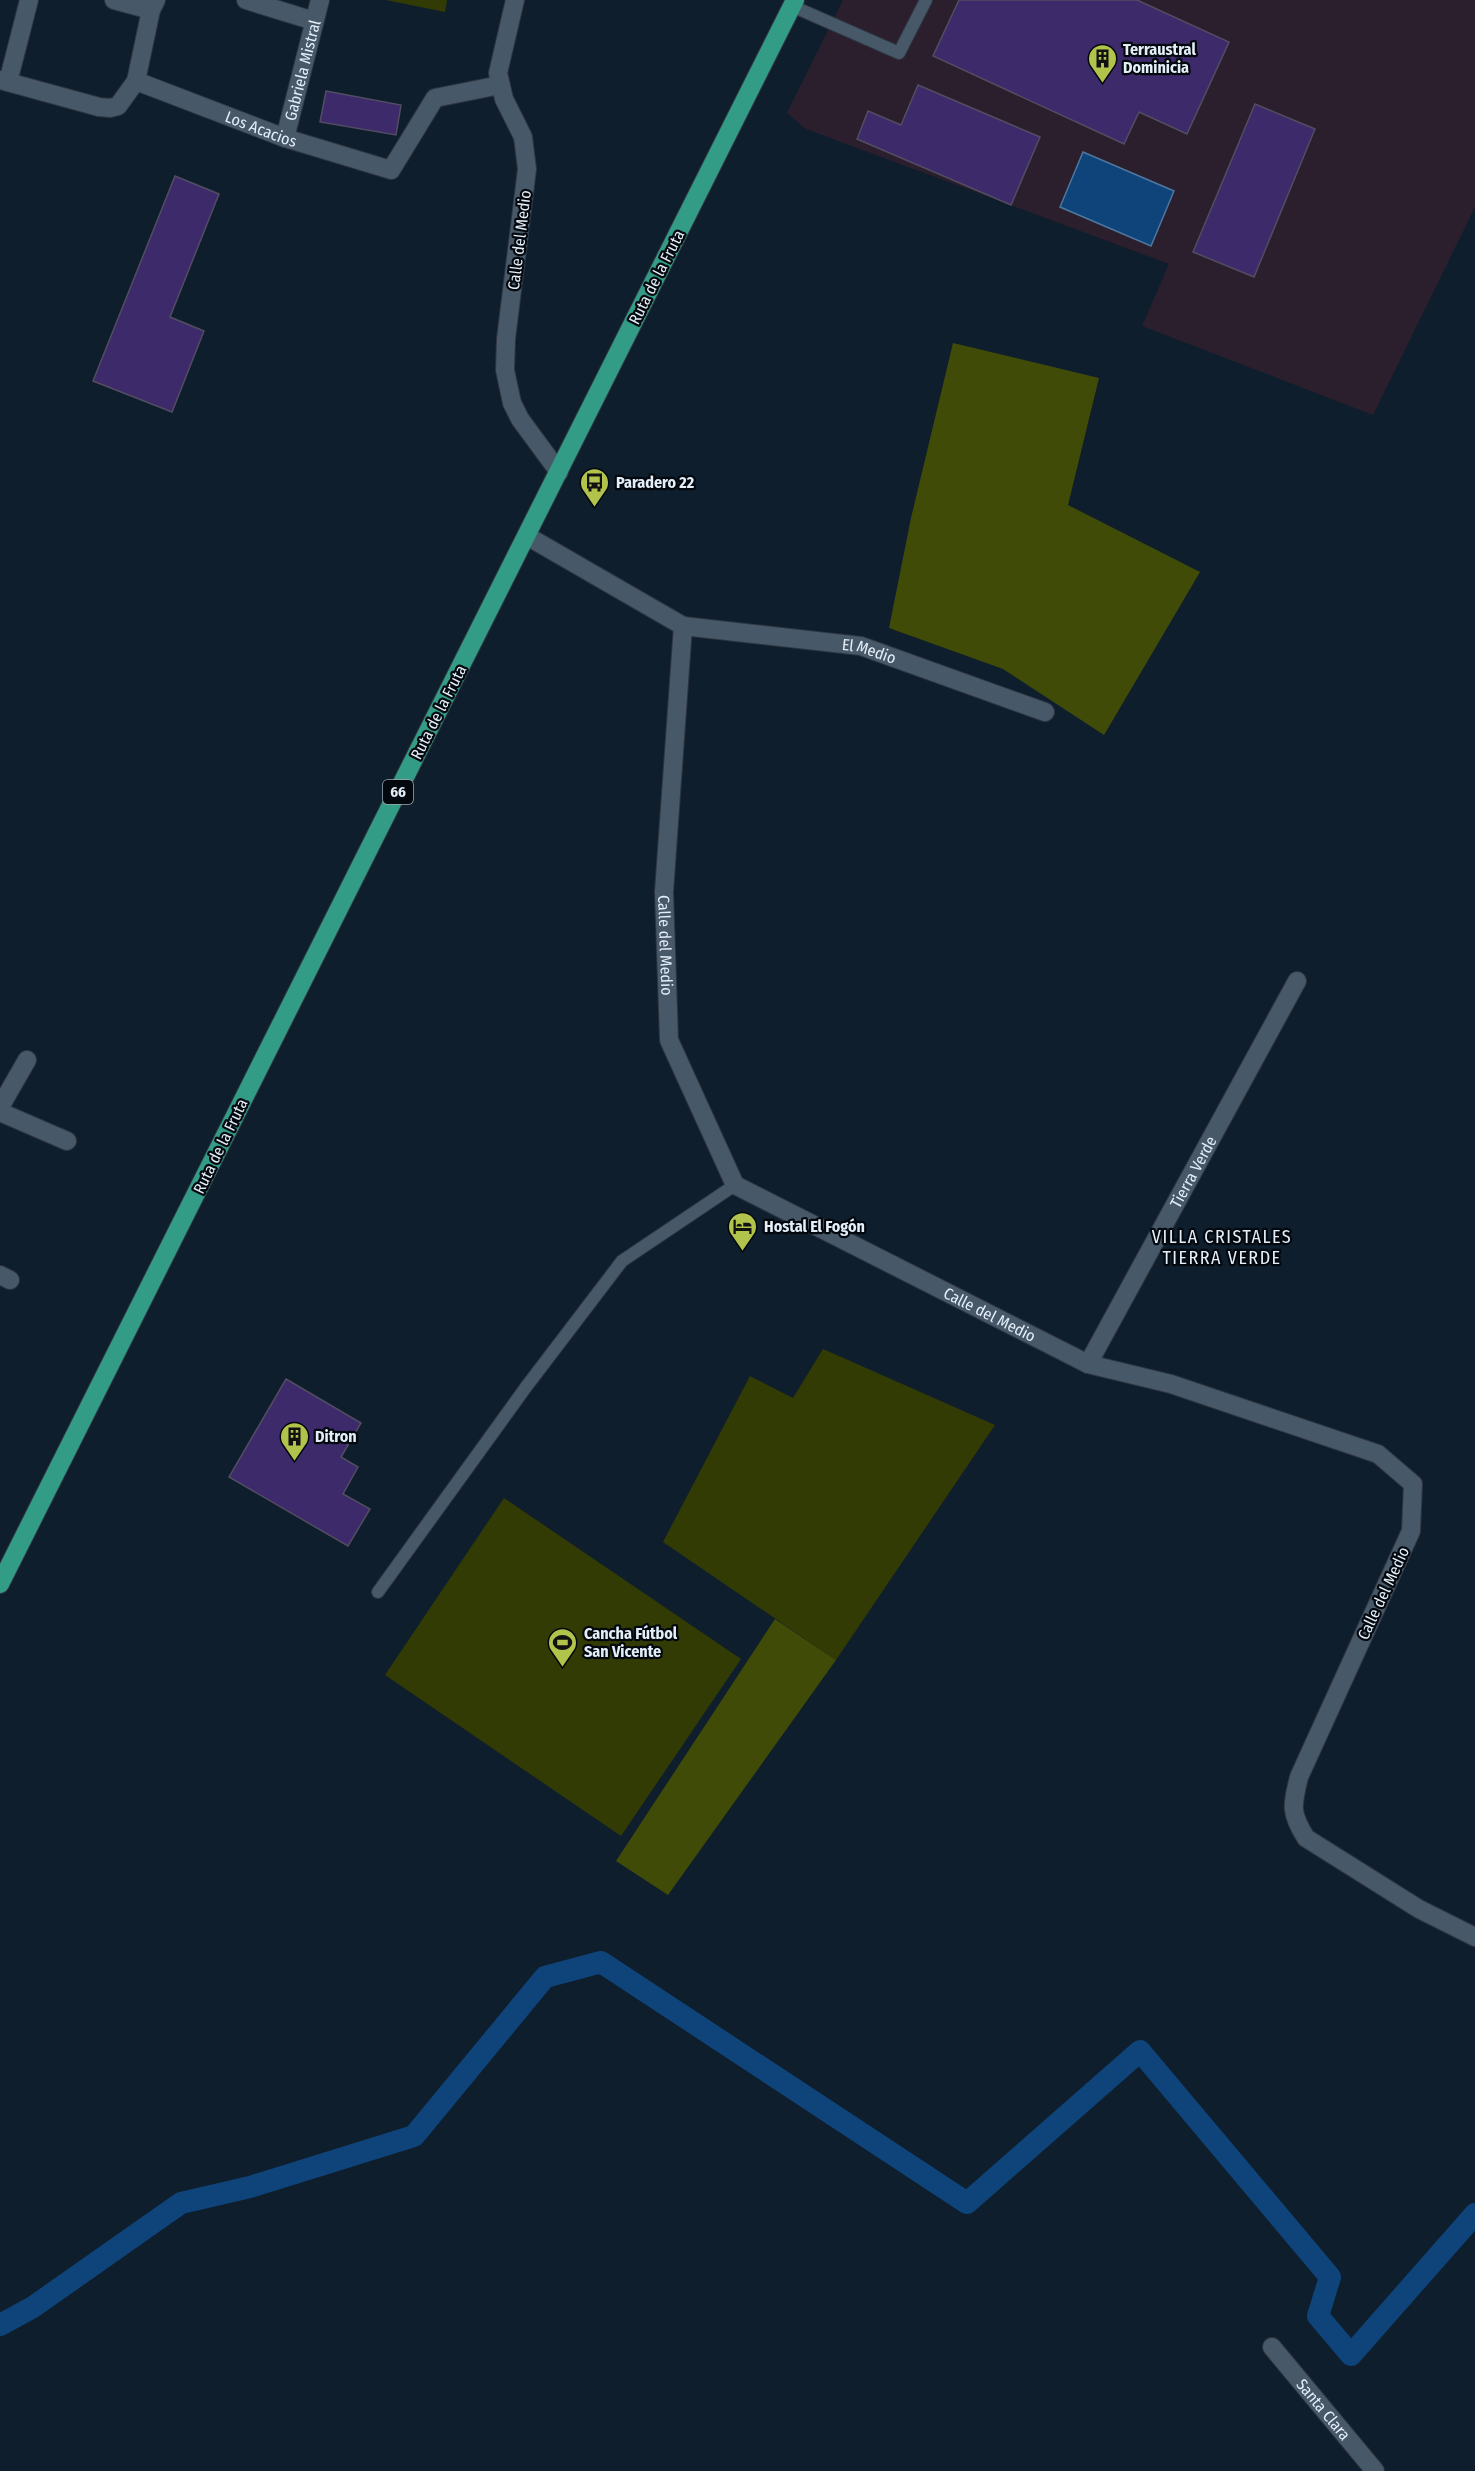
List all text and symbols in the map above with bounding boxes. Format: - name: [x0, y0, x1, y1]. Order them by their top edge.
- street label: Gabriela Mistral: [281, 18, 325, 123]
- place label: Terraustral Dominicia: [1123, 40, 1196, 77]
- building icon: Terraustral Dominicia: [1086, 42, 1118, 84]
- street label: Los Acacios: [223, 107, 299, 151]
- street label: Calle del Medio: [504, 189, 535, 291]
- street label: Ruta de la Fruta: [625, 227, 688, 327]
- bus stop icon: Paradero 22: [579, 466, 611, 508]
- place label: Paradero 22: [616, 473, 695, 492]
- street label: El Medio: [841, 635, 899, 668]
- street label: Ruta de la Fruta: [407, 662, 470, 762]
- road number: 66: [383, 780, 413, 804]
- street label: Calle del Medio: [654, 895, 676, 996]
- street label: Ruta de la Fruta: [189, 1096, 252, 1197]
- street label: Tierra Verde: [1166, 1133, 1221, 1211]
- hotel icon: Hostal El Fogón: [727, 1210, 759, 1252]
- place label: Hostal El Fogón: [764, 1217, 865, 1236]
- district label: VILLA CRISTALES TIERRA VERDE: [1152, 1226, 1292, 1269]
- street label: Calle del Medio: [941, 1284, 1039, 1346]
- building icon: Ditron: [278, 1420, 310, 1462]
- place label: Ditron: [315, 1427, 357, 1446]
- street label: Calle del Medio: [1354, 1544, 1413, 1643]
- place label: Cancha Fútbol San Vicente: [584, 1624, 678, 1661]
- sports icon: Cancha Fútbol San Vicente: [547, 1626, 579, 1668]
- street label: Santa Clara: [1292, 2375, 1354, 2444]

